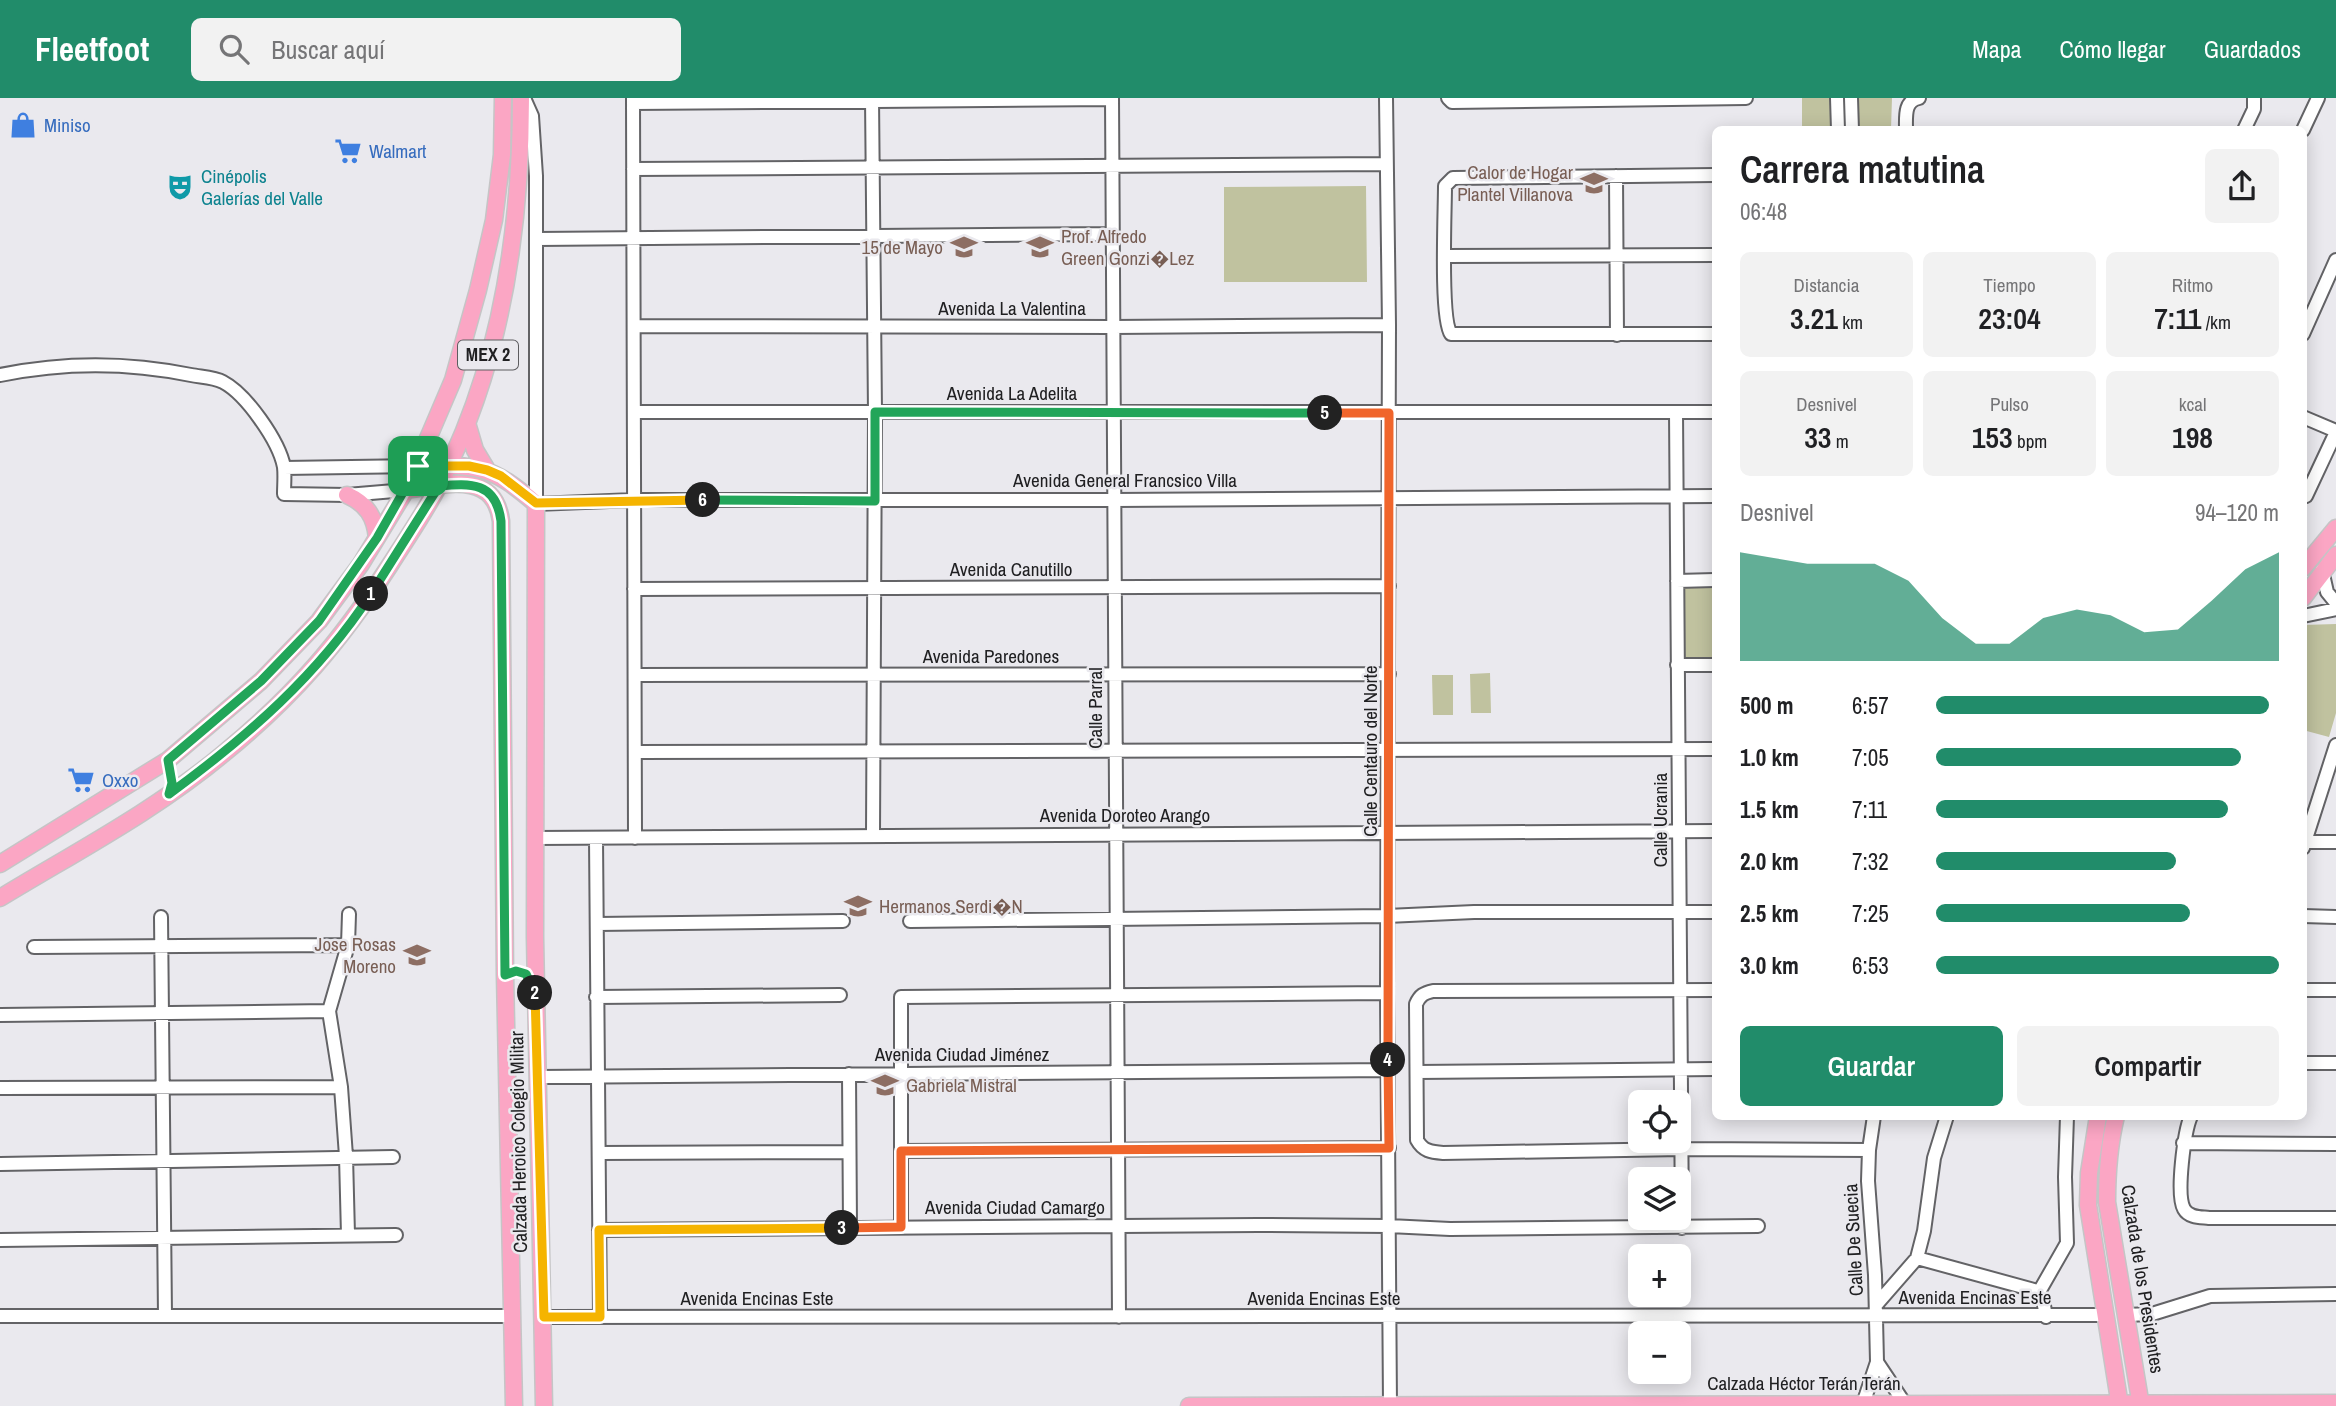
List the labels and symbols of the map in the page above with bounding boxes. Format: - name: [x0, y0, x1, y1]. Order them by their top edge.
- shop icon: Miniso: [8, 110, 38, 140]
- place label: Miniso: [44, 112, 91, 138]
- supermarket icon: Walmart: [333, 136, 363, 166]
- place label: Walmart: [369, 138, 427, 164]
- place label: Calor de Hogar Plantel Villanova: [1457, 159, 1574, 207]
- place label: Cinépolis Galerías del Valle: [201, 163, 323, 211]
- school or university icon: Calor de Hogar Plantel Villanova: [1579, 168, 1609, 198]
- theatre icon: Cinépolis Galerías del Valle: [165, 172, 195, 202]
- place label: Prof. Alfredo Green Gonzi�Lez: [1061, 223, 1195, 271]
- school or university icon: 15 de Mayo: [949, 232, 979, 262]
- school or university icon: Prof. Alfredo Green Gonzi�Lez: [1025, 232, 1055, 262]
- place label: 15 de Mayo: [862, 234, 943, 260]
- street label: Avenida La Valentina: [937, 295, 1086, 321]
- road number: MEX 2: [458, 341, 518, 370]
- street label: Avenida La Adelita: [946, 380, 1078, 406]
- pin: 5: [1308, 396, 1342, 430]
- pin: [388, 436, 448, 496]
- street label: Avenida General Francsico Villa: [1012, 467, 1237, 493]
- pin: 6: [686, 482, 720, 518]
- street label: Avenida Canutillo: [949, 556, 1072, 582]
- pin: 1: [354, 576, 388, 612]
- street label: Avenida Paredones: [922, 643, 1060, 669]
- street label: Calle Centauro del Norte: [1357, 665, 1383, 837]
- street label: Calle Parral: [1082, 667, 1108, 749]
- supermarket icon: Oxxo: [66, 765, 96, 795]
- place label: Oxxo: [102, 767, 138, 793]
- street label: Calle Ucrania: [1647, 772, 1673, 867]
- street label: Avenida Doroteo Arango: [1039, 802, 1210, 828]
- school or university icon: Hermanos Serdi�N: [843, 891, 873, 921]
- place label: Hermanos Serdi�N: [879, 893, 1023, 919]
- place label: Jose Rosas Moreno: [315, 931, 396, 979]
- school or university icon: Jose Rosas Moreno: [402, 940, 432, 970]
- pin: 2: [518, 976, 552, 1010]
- street label: Calzada Heroico Colegio Militar: [503, 1030, 533, 1253]
- street label: Avenida Ciudad Jiménez: [874, 1041, 1050, 1067]
- pin: 4: [1370, 1042, 1406, 1077]
- school or university icon: Gabriela Mistral: [870, 1070, 900, 1100]
- place label: Gabriela Mistral: [906, 1072, 1017, 1098]
- street label: Calle De Suecia: [1837, 1183, 1869, 1297]
- street label: Calzada de los Presidentes: [2115, 1183, 2171, 1375]
- street label: Avenida Ciudad Camargo: [924, 1194, 1105, 1220]
- pin: 3: [824, 1210, 860, 1246]
- street label: Avenida Encinas Este: [1897, 1284, 2052, 1310]
- street label: Avenida Encinas Este: [679, 1285, 834, 1311]
- street label: Avenida Encinas Este: [1246, 1285, 1401, 1311]
- street label: Calzada Héctor Terán Terán: [1707, 1370, 1901, 1396]

